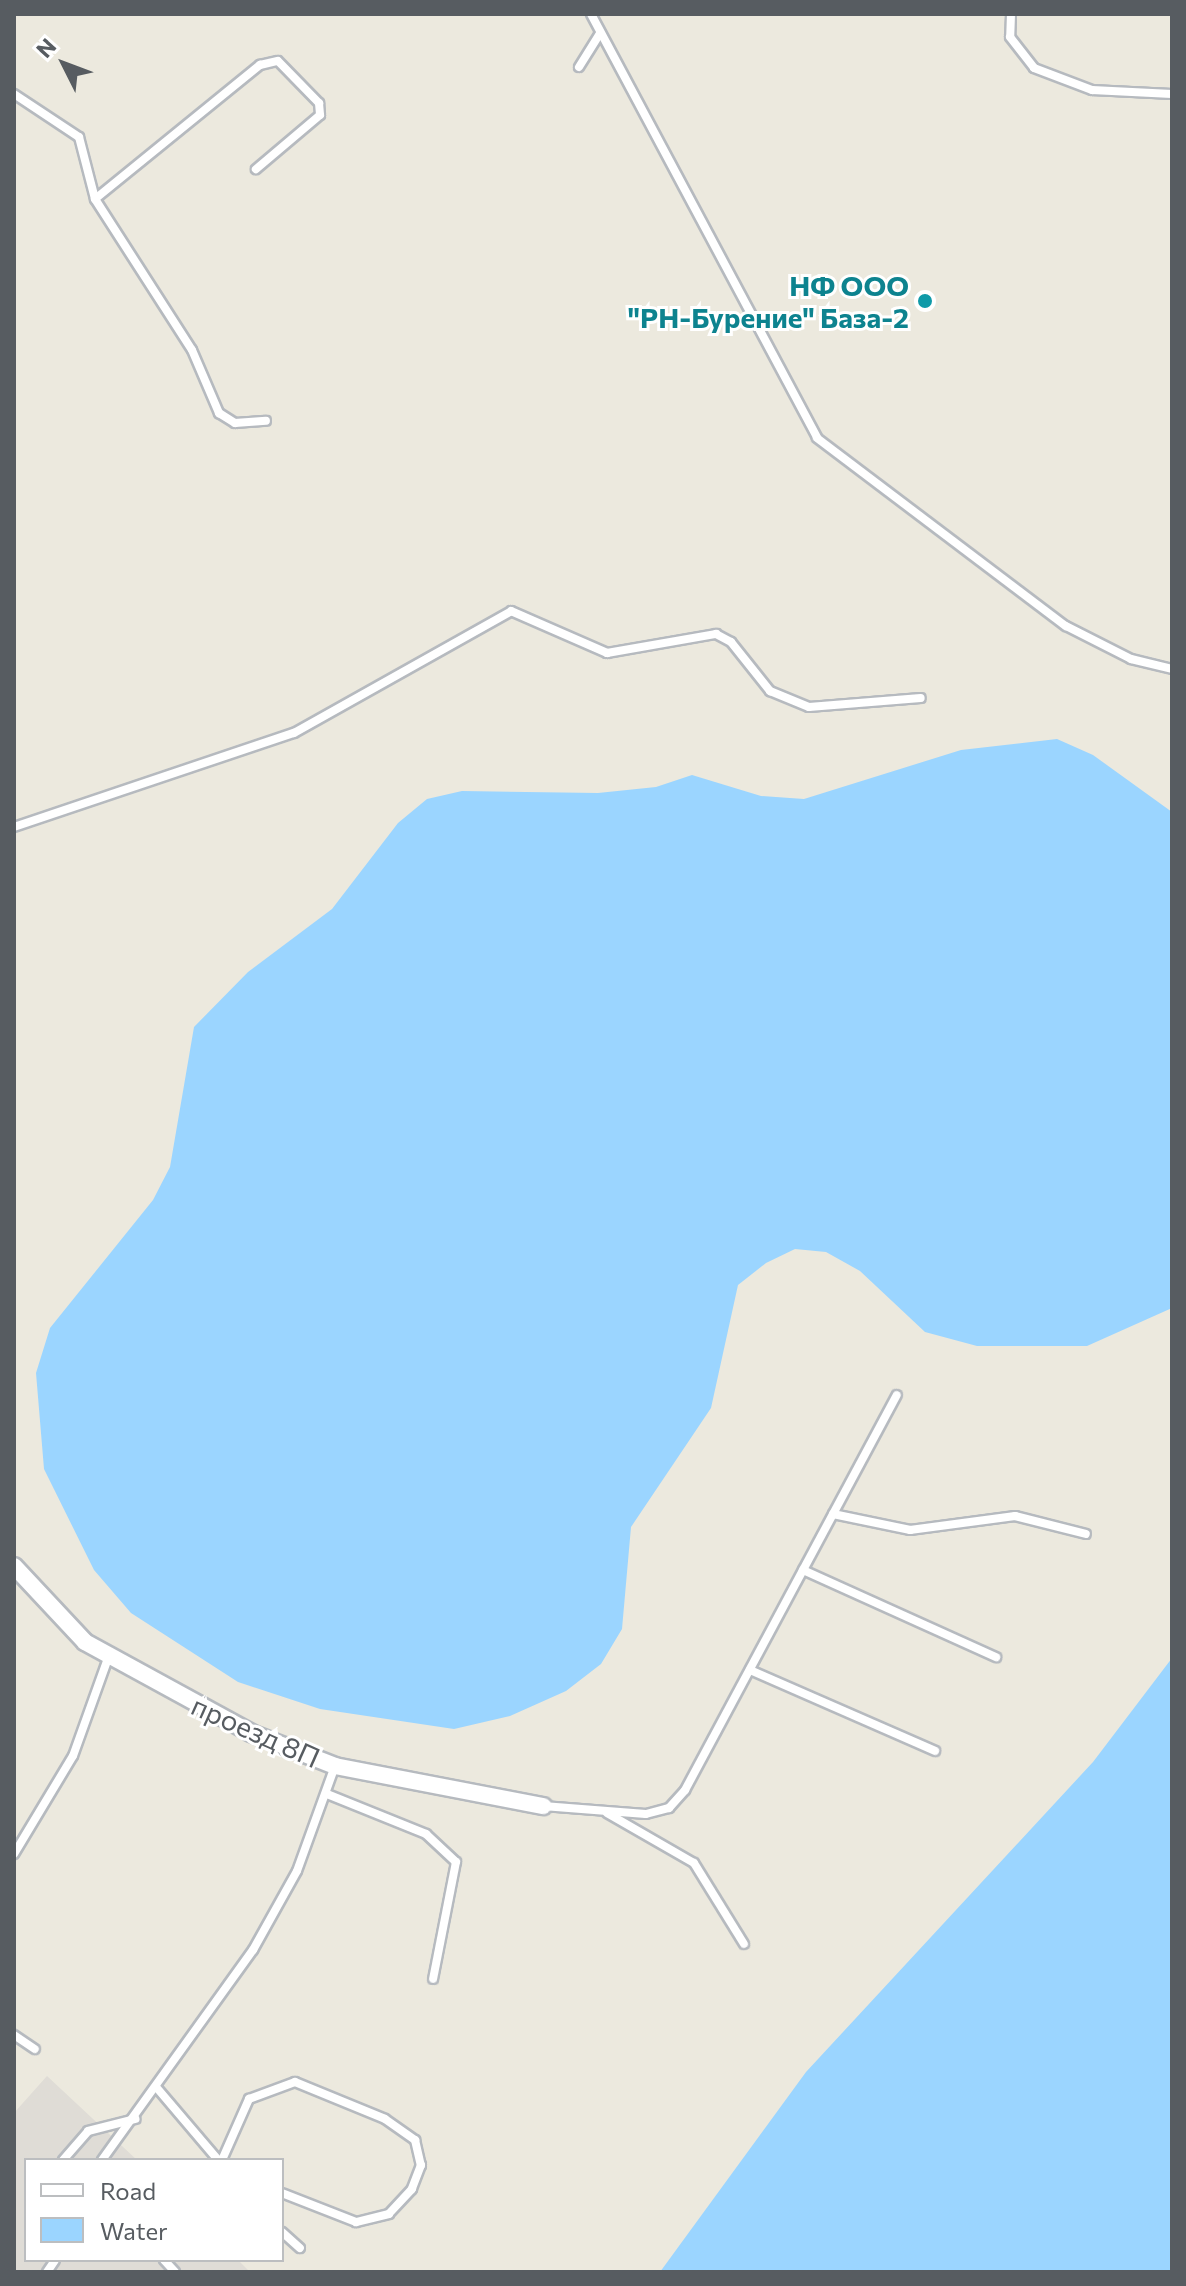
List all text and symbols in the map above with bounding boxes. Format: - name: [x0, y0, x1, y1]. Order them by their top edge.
- north arrow: [24, 24, 104, 104]
- text: N: [30, 32, 61, 63]
- place label: НФ ООО "РН-Бурение" База-2: [628, 268, 909, 334]
- marker: НФ ООО "РН-Бурение" База-2: [916, 292, 934, 310]
- street label: проезд 8П: [187, 1688, 325, 1774]
- legend: [24, 2158, 284, 2262]
- text: Road: [100, 2176, 156, 2205]
- text: Water: [100, 2216, 168, 2245]

